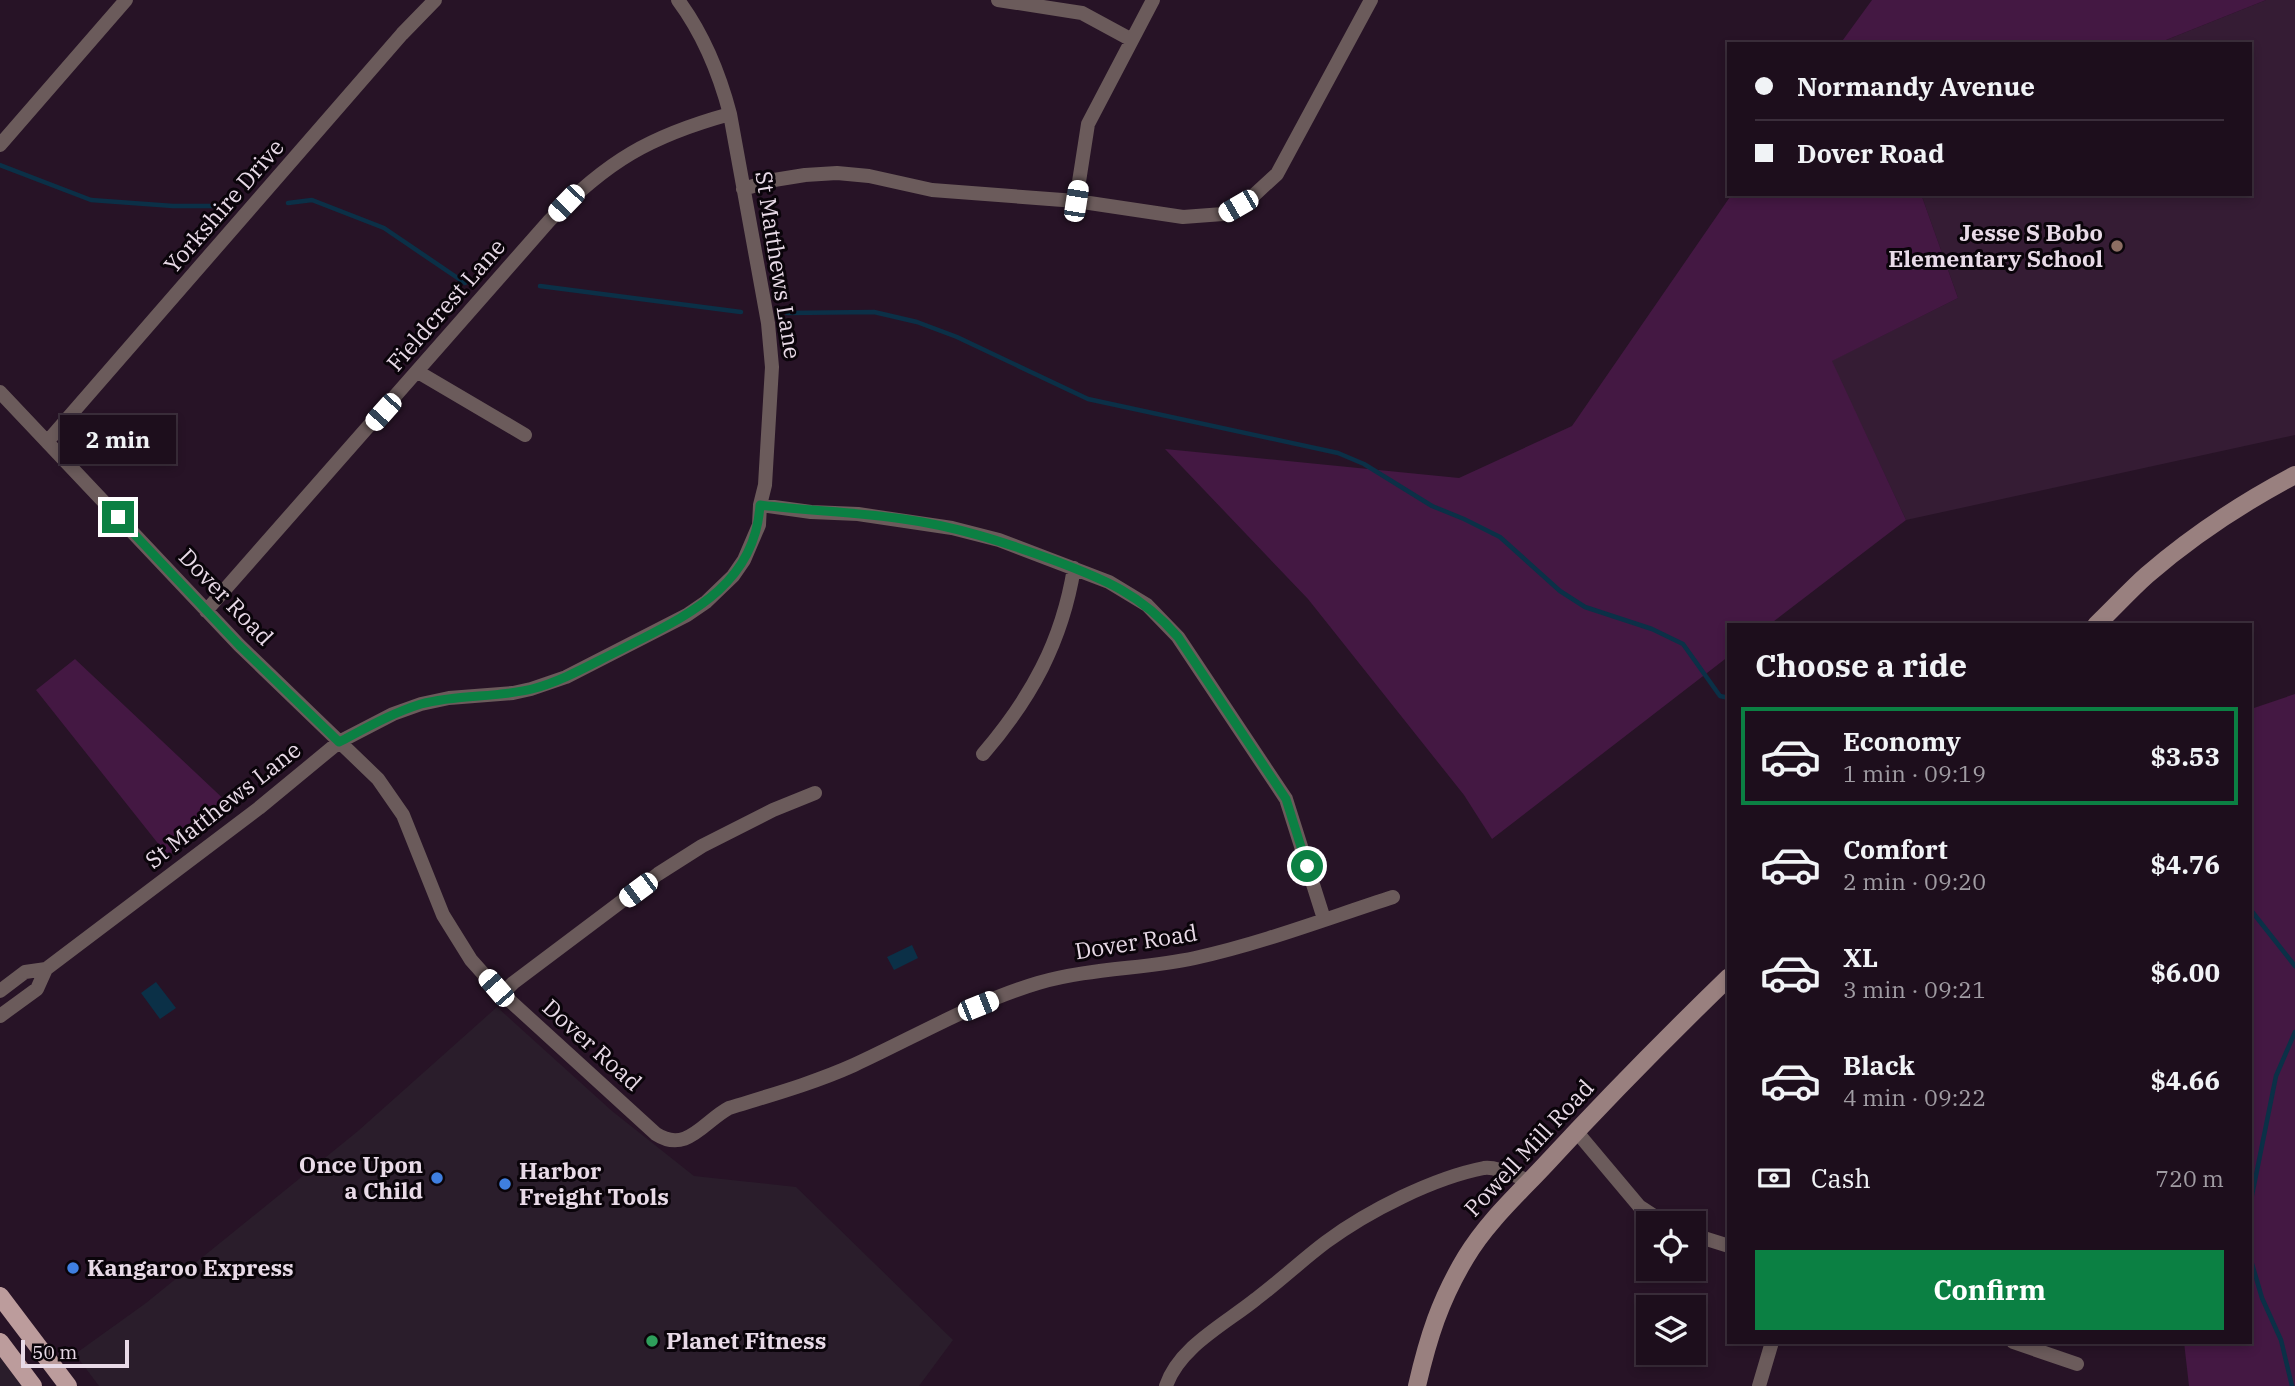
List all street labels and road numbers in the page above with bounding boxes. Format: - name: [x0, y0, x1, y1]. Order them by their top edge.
- street label: Yorkshire Drive: [157, 132, 290, 279]
- street label: St Matthews Lane: [749, 169, 809, 361]
- street label: Fieldcrest Lane: [379, 232, 511, 377]
- street label: Dover Road: [173, 541, 280, 651]
- street label: St Matthews Lane: [138, 734, 306, 874]
- street label: Dover Road: [1072, 917, 1199, 966]
- street label: Dover Road: [537, 992, 649, 1097]
- street label: Powell Mill Road: [1457, 1072, 1600, 1222]

